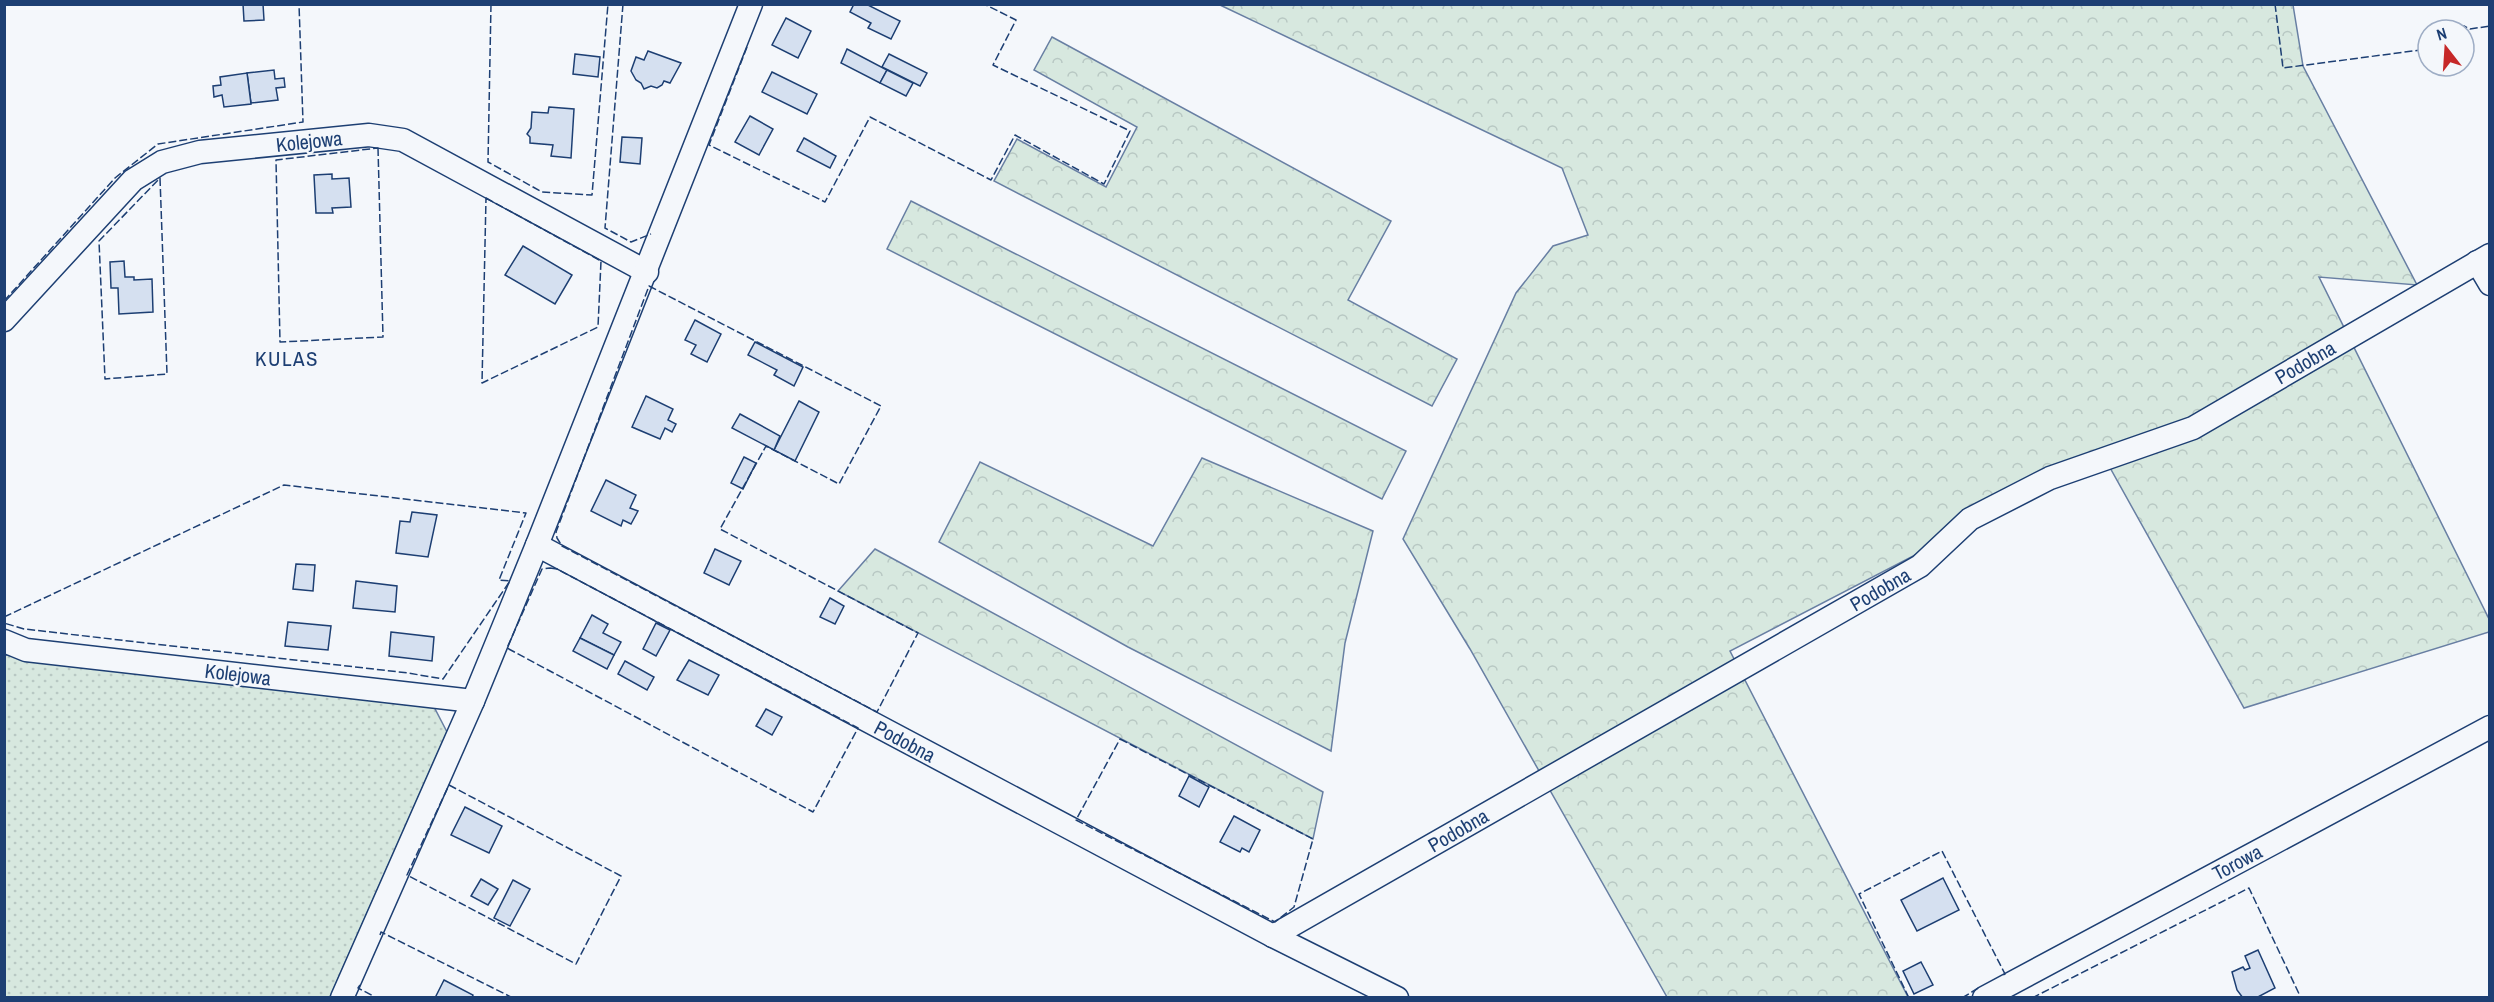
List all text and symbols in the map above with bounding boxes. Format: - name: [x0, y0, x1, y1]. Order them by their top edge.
- north arrow: [2416, 18, 2476, 78]
- text: N: [2434, 22, 2449, 46]
- street label: Kolejowa: [274, 124, 344, 158]
- street label: Podobna: [2270, 334, 2340, 390]
- district label: KULAS: [255, 344, 319, 373]
- street label: Podobna: [1845, 561, 1915, 617]
- street label: Kolejowa: [203, 657, 273, 691]
- street label: Podobna: [870, 714, 940, 768]
- street label: Podobna: [1423, 802, 1493, 858]
- street label: Torowa: [2207, 838, 2267, 886]

